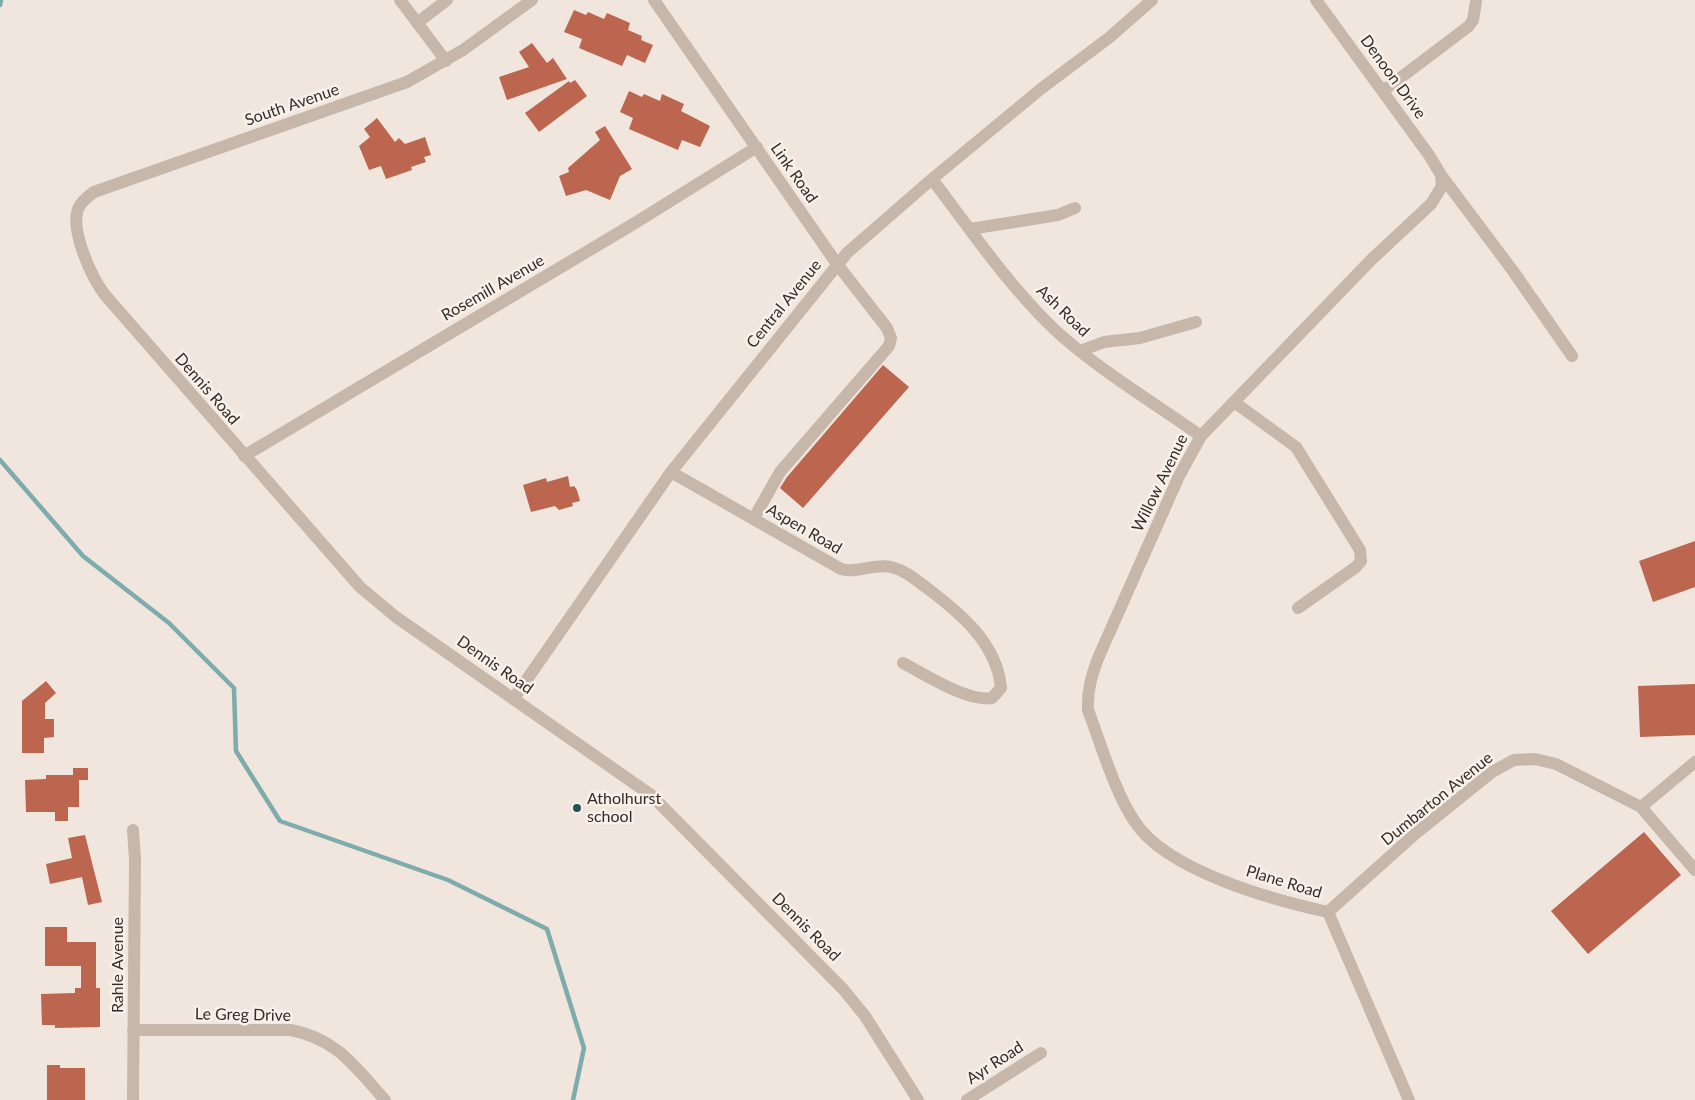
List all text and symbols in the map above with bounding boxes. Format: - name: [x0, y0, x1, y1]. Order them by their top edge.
- street label: Denoon Drive: [1356, 31, 1430, 123]
- street label: South Avenue: [242, 80, 342, 130]
- street label: Link Road: [766, 139, 822, 207]
- street label: Rosemill Avenue: [438, 251, 548, 325]
- street label: Central Avenue: [743, 256, 825, 352]
- street label: Ash Road: [1032, 281, 1094, 341]
- street label: Dennis Road: [171, 349, 243, 429]
- street label: Willow Avenue: [1128, 431, 1192, 535]
- street label: Aspen Road: [763, 500, 845, 558]
- street label: Dennis Road: [453, 632, 537, 698]
- street label: Dumbarton Avenue: [1377, 748, 1497, 850]
- place label: Atholhurst school: [587, 789, 661, 827]
- marker: Atholhurst school: [571, 802, 583, 814]
- street label: Plane Road: [1244, 861, 1324, 903]
- street label: Dennis Road: [768, 889, 844, 965]
- street label: Rahle Avenue: [108, 917, 128, 1013]
- street label: Le Greg Drive: [195, 1005, 291, 1025]
- street label: Ayr Road: [963, 1038, 1027, 1088]

